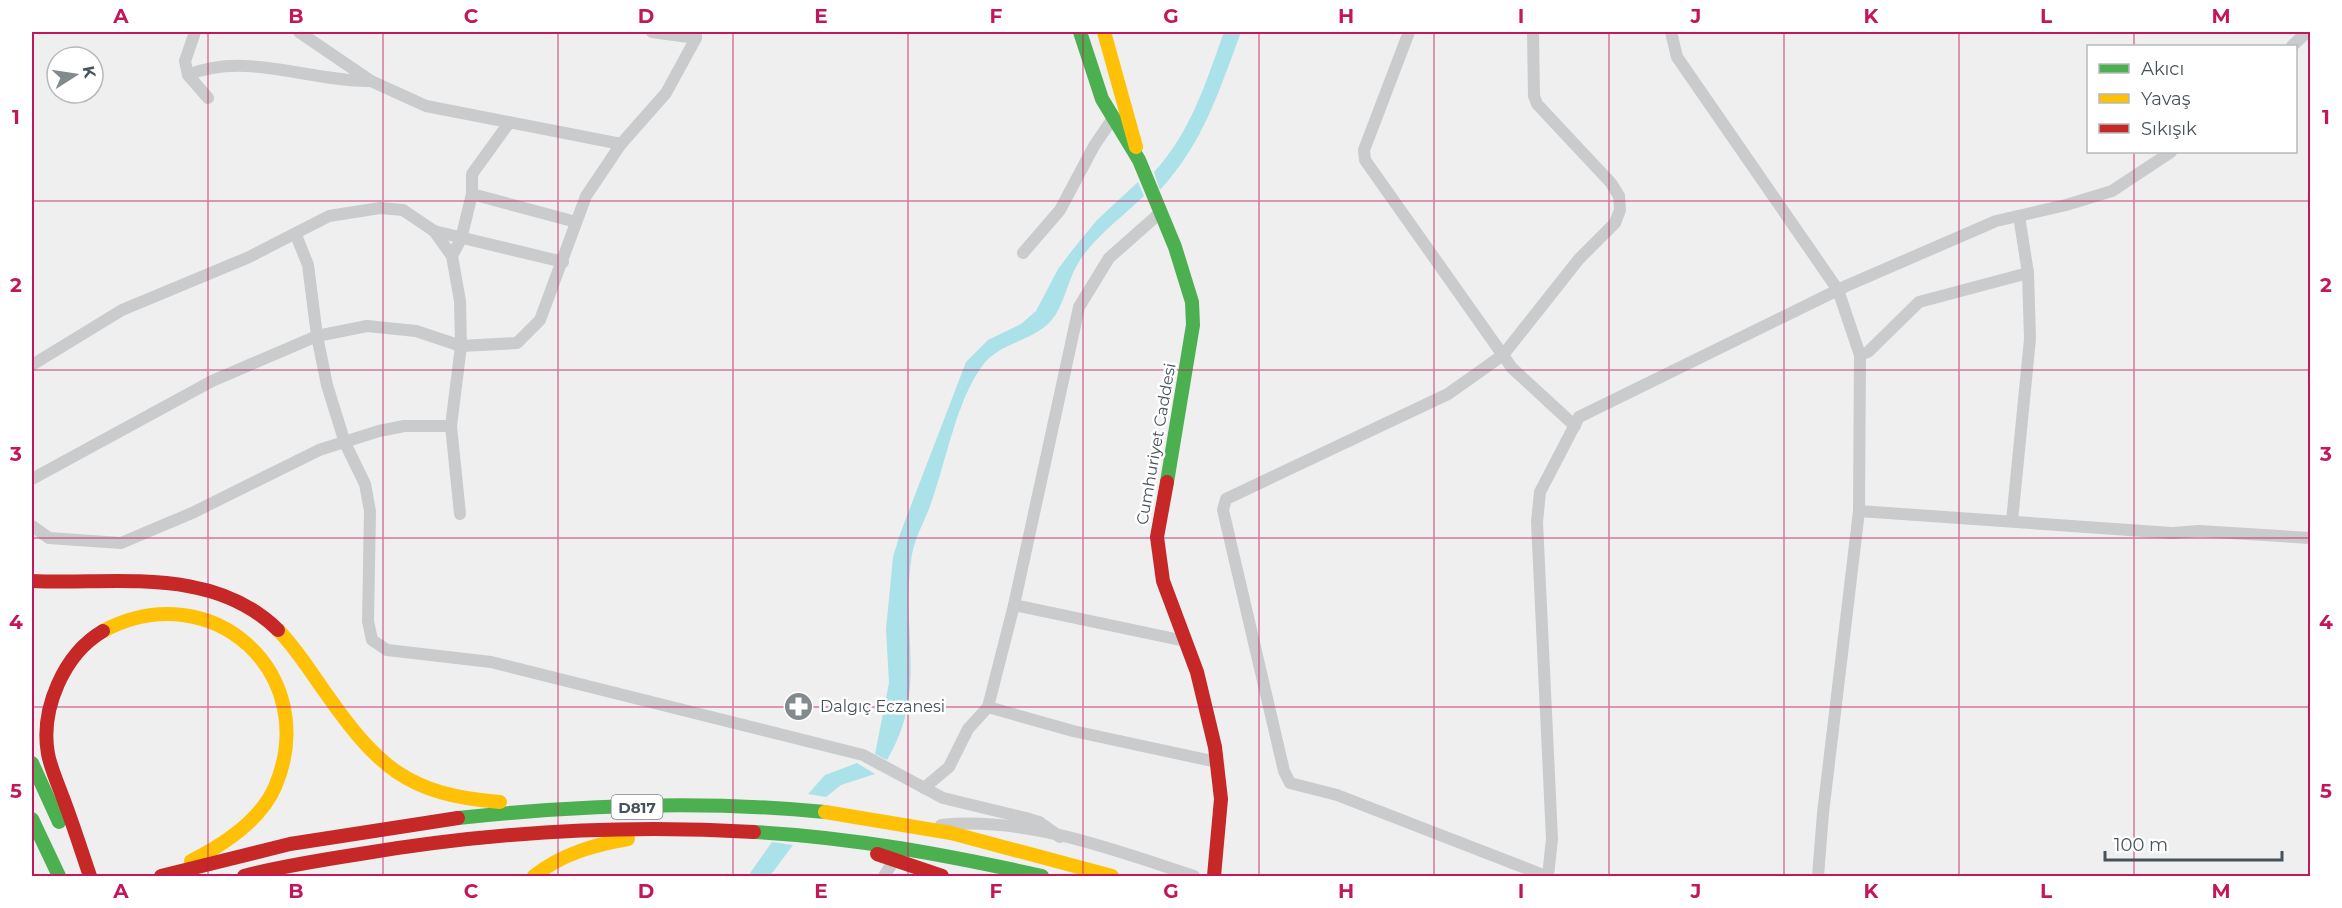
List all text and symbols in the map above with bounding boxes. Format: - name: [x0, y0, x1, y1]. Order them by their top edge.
- text: A: [112, 4, 129, 28]
- text: B: [288, 4, 304, 28]
- text: C: [464, 4, 479, 28]
- text: D: [638, 4, 654, 28]
- text: E: [814, 4, 828, 28]
- text: F: [990, 4, 1003, 28]
- text: G: [1163, 4, 1179, 28]
- text: H: [1338, 4, 1354, 28]
- text: I: [1518, 4, 1524, 28]
- text: J: [1690, 4, 1701, 28]
- text: K: [1864, 4, 1880, 28]
- text: L: [2040, 4, 2052, 28]
- text: M: [2211, 4, 2231, 28]
- north arrow: [45, 45, 105, 105]
- legend: [2087, 45, 2297, 153]
- text: Akıcı: [2141, 58, 2184, 80]
- text: K: [79, 64, 100, 81]
- text: Yavaş: [2141, 88, 2191, 110]
- text: 1: [12, 105, 20, 129]
- text: 1: [2322, 105, 2330, 129]
- text: Sıkışık: [2141, 118, 2197, 140]
- text: 2: [10, 273, 22, 297]
- text: 2: [2320, 273, 2332, 297]
- street label: Cumhuriyet Caddesi: [1132, 362, 1180, 526]
- text: 3: [9, 442, 22, 466]
- text: 3: [2319, 442, 2332, 466]
- text: 4: [9, 610, 23, 634]
- text: 4: [2319, 610, 2333, 634]
- pharmacy icon: Dalgıç Eczanesi: [783, 690, 815, 722]
- place label: Dalgıç Eczanesi: [820, 697, 945, 716]
- text: 5: [10, 779, 22, 803]
- text: 5: [2320, 779, 2332, 803]
- road number: D817: [612, 795, 662, 819]
- scale bar: [2105, 824, 2282, 862]
- text: 100 m: [2114, 834, 2168, 856]
- text: A: [112, 879, 129, 903]
- text: B: [288, 879, 304, 903]
- text: C: [464, 879, 479, 903]
- text: D: [638, 879, 654, 903]
- text: E: [814, 879, 828, 903]
- text: F: [990, 879, 1003, 903]
- text: G: [1163, 879, 1179, 903]
- text: H: [1338, 879, 1354, 903]
- text: I: [1518, 879, 1524, 903]
- text: J: [1690, 879, 1701, 903]
- text: K: [1864, 879, 1880, 903]
- text: L: [2040, 879, 2052, 903]
- text: M: [2211, 879, 2231, 903]

